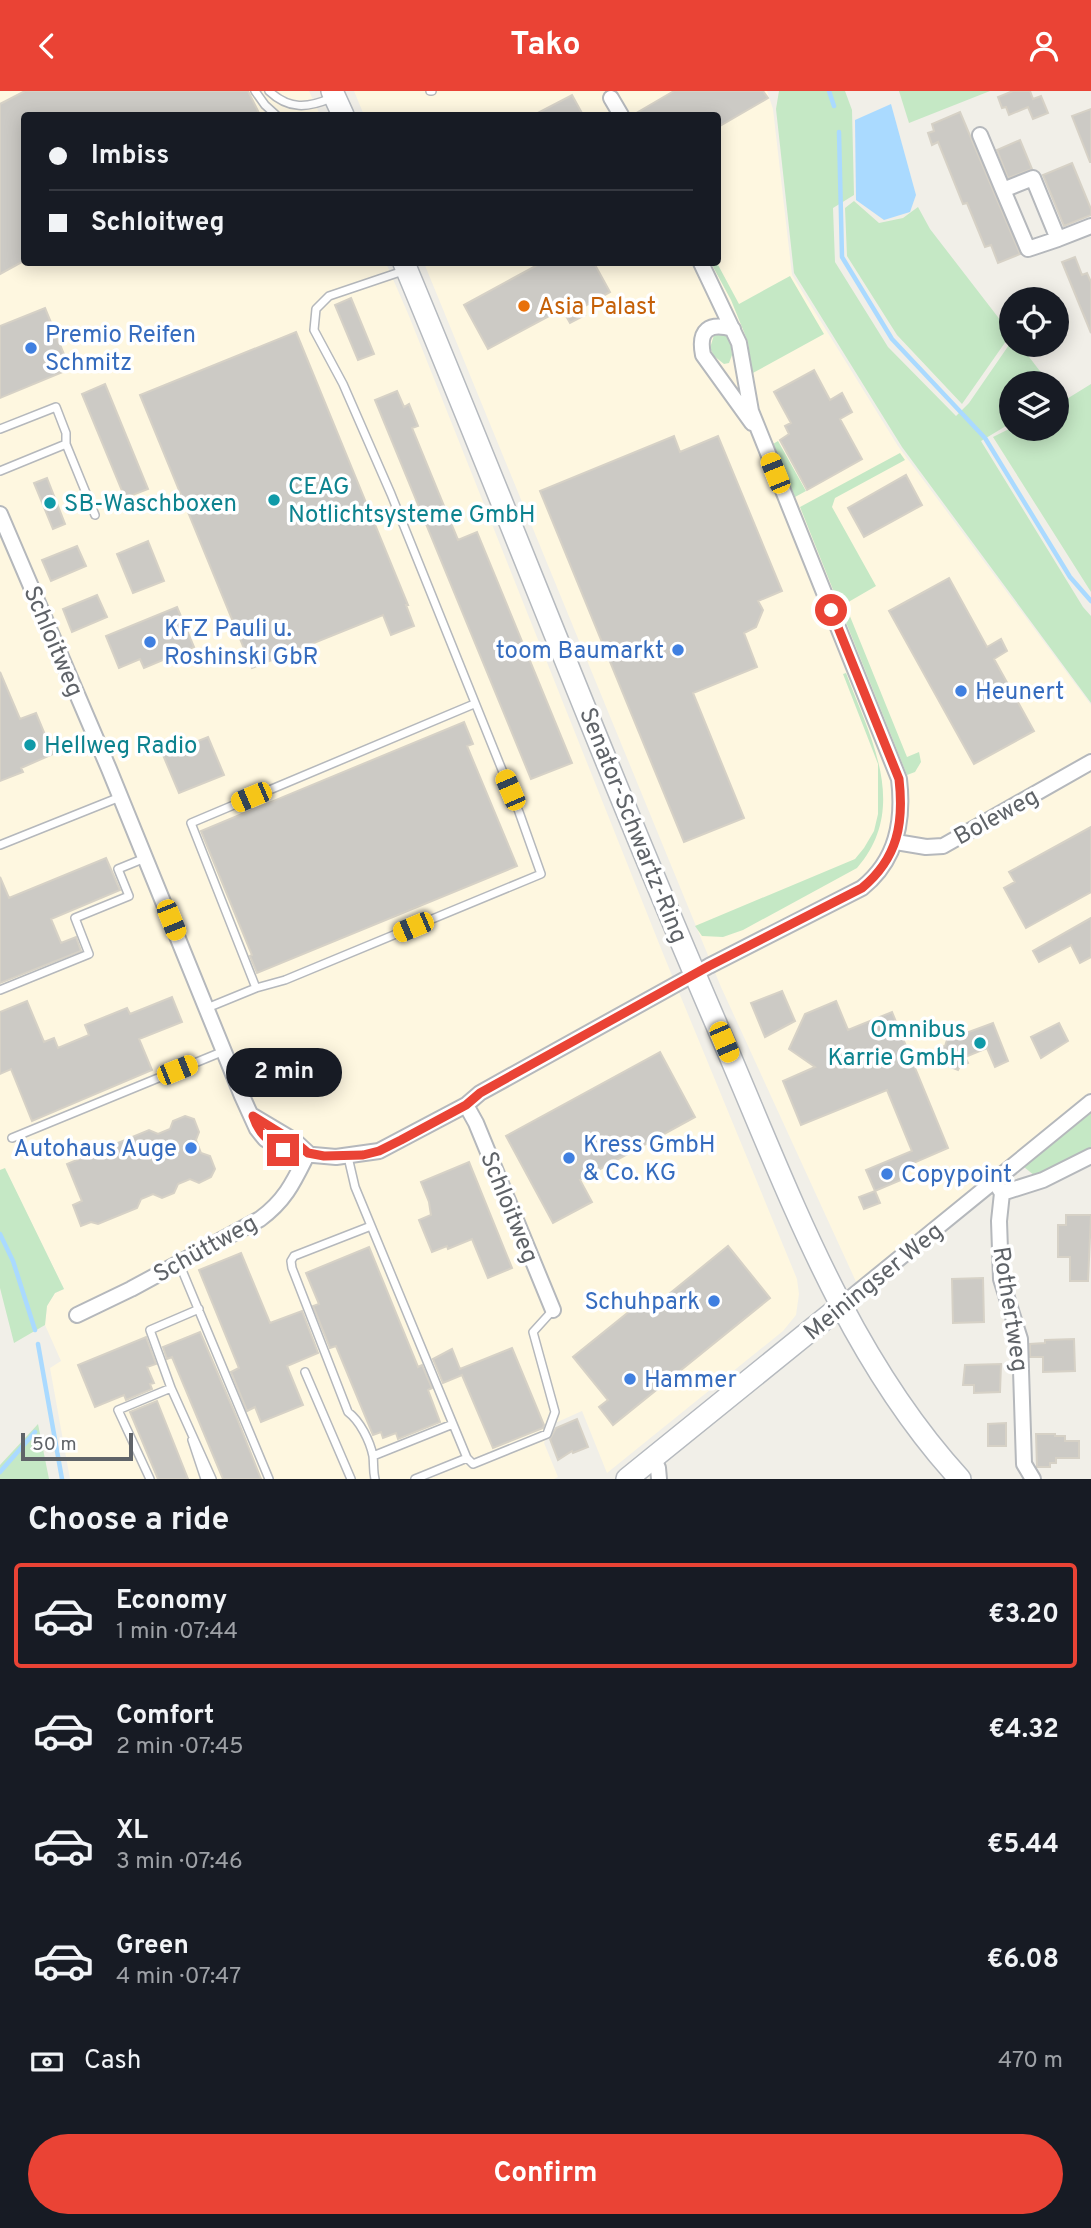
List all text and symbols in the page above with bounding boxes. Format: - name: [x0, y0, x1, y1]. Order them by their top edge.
- text: Tako: [510, 26, 581, 66]
- icon: back: [28, 27, 66, 65]
- icon: person: [1025, 27, 1063, 65]
- text: Imbiss: [91, 140, 169, 173]
- text: Schloitweg: [91, 207, 225, 240]
- map controls: [999, 287, 1069, 441]
- button: locate: [999, 287, 1069, 357]
- place label: Asia Palast: [538, 293, 656, 323]
- marker: Asia Palast: [516, 298, 532, 314]
- place label: Premio Reifen Schmitz: [45, 321, 196, 379]
- marker: Premio Reifen Schmitz: [23, 340, 39, 356]
- button: layers: [999, 371, 1069, 441]
- car: [758, 450, 793, 496]
- place label: CEAG Notlichtsysteme GmbH: [288, 473, 536, 531]
- place label: SB-Waschboxen: [64, 490, 237, 520]
- marker: CEAG Notlichtsysteme GmbH: [266, 492, 282, 508]
- marker: SB-Waschboxen: [42, 495, 58, 511]
- street label: Schloitweg: [15, 582, 89, 702]
- route start: [815, 594, 847, 626]
- place label: KFZ Pauli u. Roshinski GbR: [164, 615, 319, 673]
- marker: KFZ Pauli u. Roshinski GbR: [142, 634, 158, 650]
- place label: toom Baumarkt: [496, 637, 664, 667]
- marker: toom Baumarkt: [670, 642, 686, 658]
- place label: Heunert: [975, 678, 1064, 708]
- marker: Heunert: [953, 683, 969, 699]
- street label: Senator-Schwartz-Ring: [571, 704, 693, 948]
- place label: Hellweg Radio: [44, 732, 197, 762]
- marker: Hellweg Radio: [22, 737, 38, 753]
- car: [493, 767, 528, 813]
- car: [228, 779, 275, 815]
- street label: Boleweg: [949, 782, 1045, 853]
- car: [154, 897, 189, 943]
- car: [390, 909, 437, 945]
- place label: Omnibus Karrie GmbH: [827, 1016, 966, 1074]
- car: [707, 1019, 742, 1065]
- marker: Omnibus Karrie GmbH: [972, 1035, 988, 1051]
- callout: 2 min: [225, 1049, 341, 1097]
- car: [154, 1052, 201, 1088]
- text: 2 min: [254, 1058, 314, 1087]
- place label: Kress GmbH & Co. KG: [583, 1131, 716, 1189]
- route end: [267, 1134, 299, 1166]
- place label: Autohaus Auge: [14, 1135, 177, 1165]
- marker: Autohaus Auge: [183, 1140, 199, 1156]
- street label: Schloitweg: [472, 1148, 544, 1268]
- marker: Kress GmbH & Co. KG: [561, 1150, 577, 1166]
- place label: Copypoint: [901, 1161, 1012, 1191]
- marker: Copypoint: [879, 1166, 895, 1182]
- street label: Schüttweg: [149, 1209, 263, 1291]
- street label: Meiningser Weg: [799, 1217, 950, 1348]
- street label: Rothertweg: [984, 1245, 1034, 1374]
- place label: Schuhpark: [584, 1288, 700, 1318]
- marker: Schuhpark: [706, 1293, 722, 1309]
- place label: Hammer: [644, 1366, 737, 1396]
- marker: Hammer: [622, 1371, 638, 1387]
- scale bar: [21, 1430, 133, 1462]
- text: 50 m: [32, 1433, 77, 1457]
- text: Choose a ride: [28, 1501, 229, 1541]
- icon: car: [32, 1584, 95, 1647]
- text: Economy: [116, 1585, 227, 1618]
- text: €3.20: [988, 1599, 1059, 1632]
- text: 1 min · 07:44: [116, 1618, 238, 1647]
- icon: car: [32, 1699, 95, 1762]
- text: Comfort: [116, 1700, 214, 1733]
- text: €4.32: [989, 1714, 1059, 1747]
- text: 2 min · 07:45: [116, 1733, 243, 1762]
- icon: car: [32, 1814, 95, 1877]
- text: XL: [116, 1815, 148, 1848]
- text: €5.44: [987, 1829, 1059, 1862]
- text: 3 min · 07:46: [116, 1848, 243, 1877]
- icon: car: [32, 1929, 95, 1992]
- text: Green: [116, 1930, 189, 1963]
- text: €6.08: [987, 1944, 1059, 1977]
- text: 4 min · 07:47: [116, 1963, 241, 1992]
- icon: cash: [28, 2043, 66, 2081]
- text: Cash: [84, 2045, 141, 2078]
- text: 470 m: [998, 2047, 1063, 2076]
- button: Confirm: [28, 2134, 1063, 2214]

